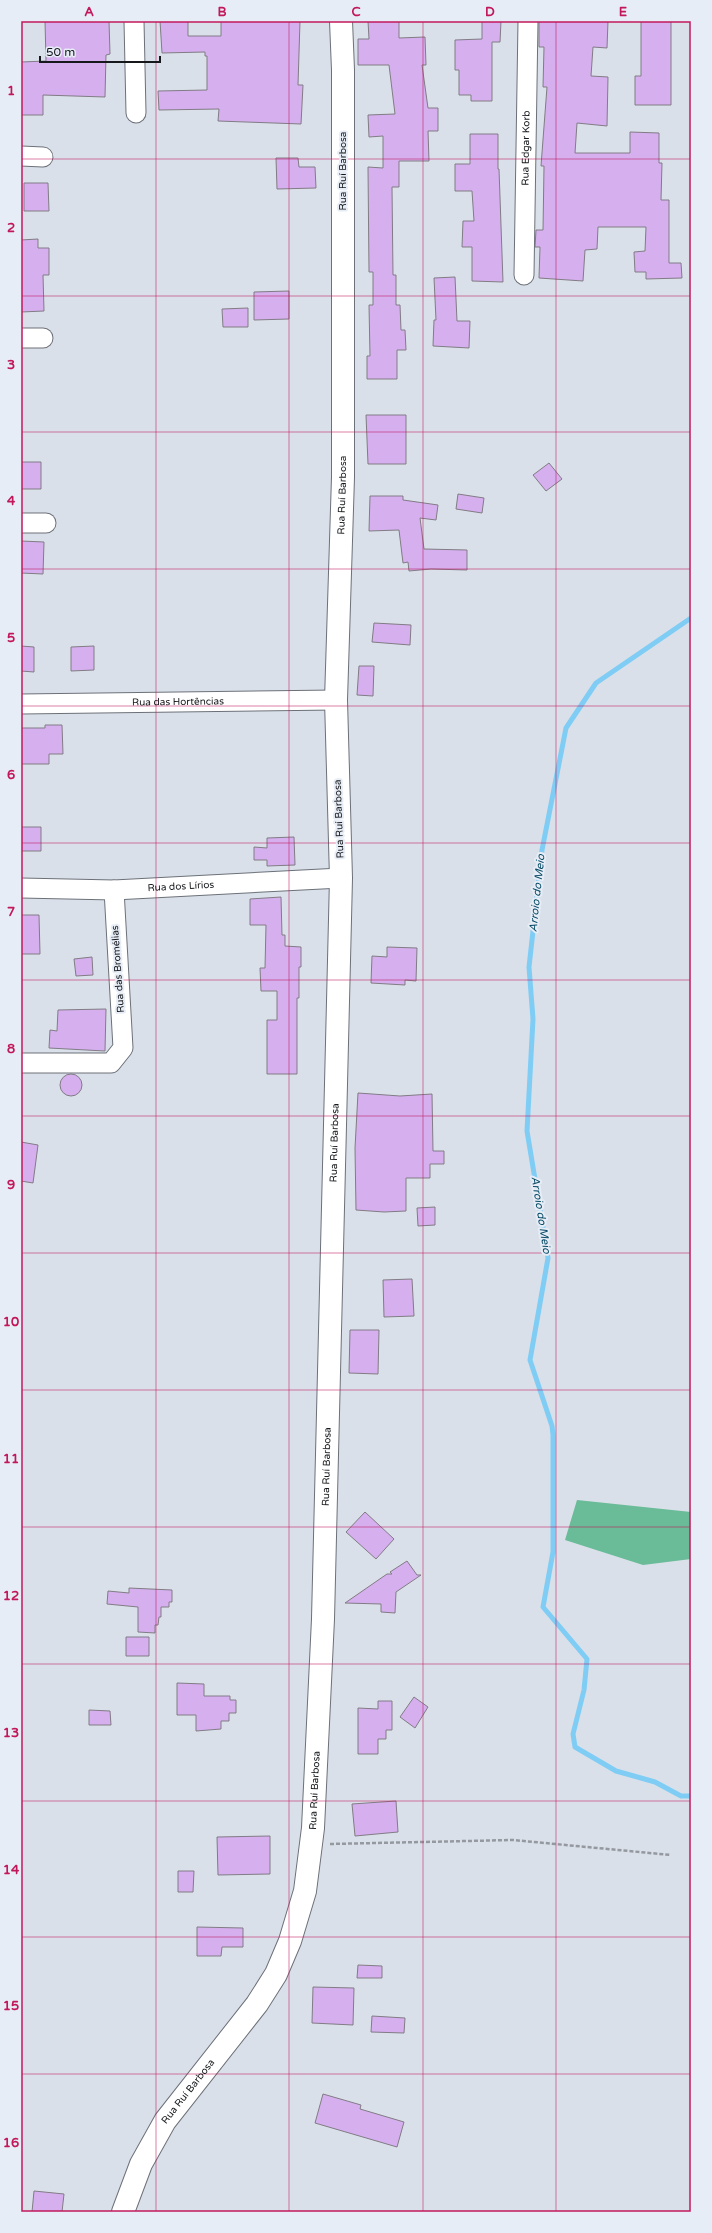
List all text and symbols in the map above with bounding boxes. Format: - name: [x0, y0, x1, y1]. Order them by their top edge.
- text: A: [84, 4, 94, 20]
- text: B: [217, 4, 227, 20]
- text: C: [351, 4, 361, 20]
- text: D: [485, 4, 495, 20]
- text: E: [619, 4, 627, 20]
- scale bar: [40, 38, 160, 64]
- text: 50 m: [46, 45, 75, 59]
- text: 1: [7, 83, 15, 99]
- street label: Rua Edgar Korb: [519, 110, 533, 186]
- street label: Rua Ruí Barbosa: [337, 132, 349, 210]
- text: 2: [7, 220, 15, 236]
- text: 3: [7, 357, 15, 373]
- street label: Rua Ruí Barbosa: [335, 456, 349, 535]
- text: 4: [7, 493, 16, 509]
- text: 5: [7, 630, 15, 646]
- street label: Rua das Hortências: [132, 695, 224, 709]
- text: 6: [7, 767, 15, 783]
- street label: Rua Ruí Barbosa: [332, 779, 346, 859]
- water label: Arroio do Meio: [526, 852, 548, 932]
- street label: Rua dos Lírios: [147, 879, 215, 894]
- text: 7: [7, 904, 15, 920]
- street label: Rua das Bromélias: [109, 925, 127, 1013]
- text: 8: [7, 1041, 15, 1057]
- street label: Rua Ruí Barbosa: [328, 1103, 342, 1182]
- water label: Arroio do Meio: [528, 1175, 554, 1256]
- text: 9: [7, 1177, 15, 1193]
- text: 10: [3, 1314, 19, 1330]
- street label: Rua Ruí Barbosa: [320, 1427, 334, 1506]
- text: 11: [3, 1451, 19, 1467]
- text: 12: [3, 1588, 19, 1604]
- text: 13: [3, 1725, 19, 1741]
- street label: Rua Ruí Barbosa: [307, 1751, 323, 1830]
- text: 14: [3, 1862, 20, 1878]
- text: 15: [3, 1998, 19, 2014]
- street label: Rua Ruí Barbosa: [159, 2057, 217, 2126]
- text: 16: [3, 2135, 19, 2151]

